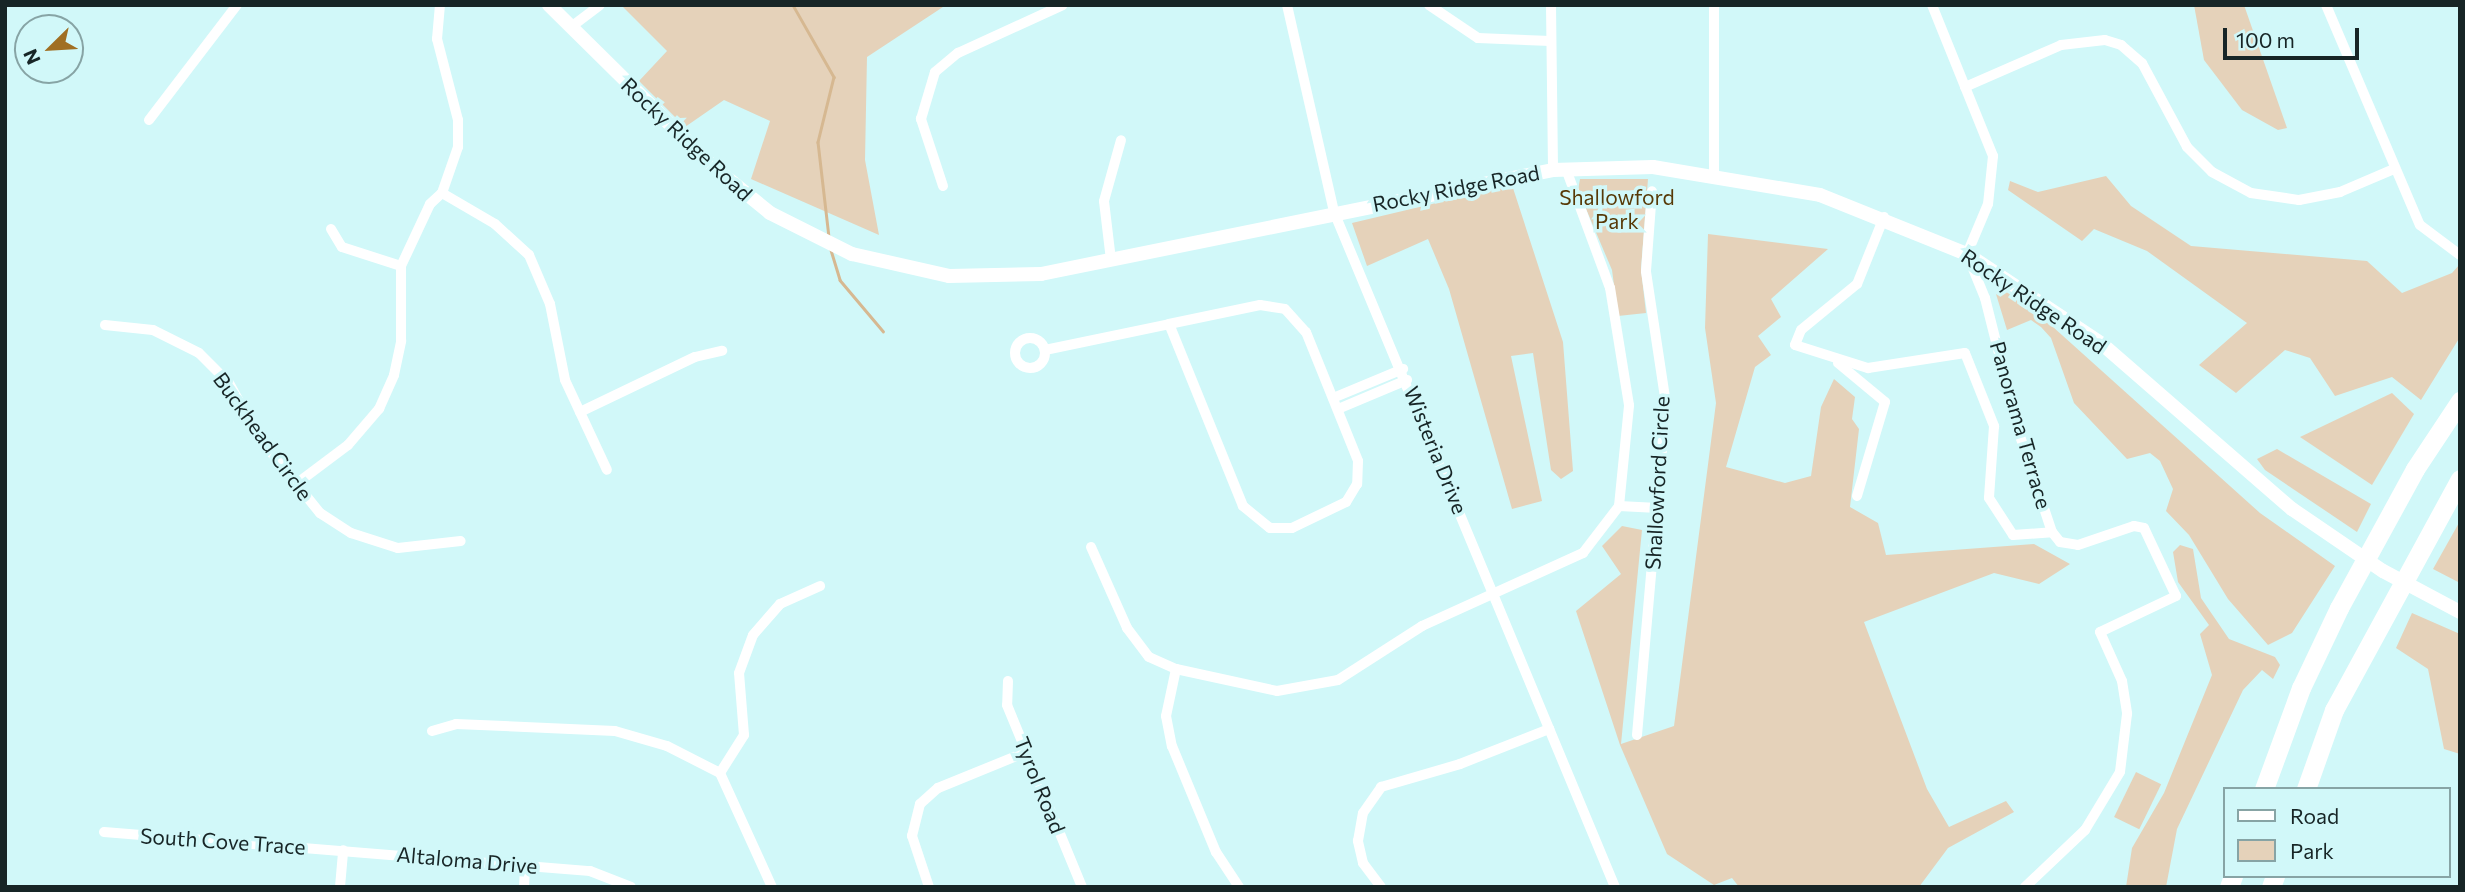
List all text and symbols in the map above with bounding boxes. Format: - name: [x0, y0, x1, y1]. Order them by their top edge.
- north arrow: [14, 14, 84, 84]
- scale bar: [2227, 14, 2364, 58]
- text: 100 m: [2236, 27, 2295, 52]
- text: N: [18, 46, 45, 68]
- street label: Rocky Ridge Road: [616, 72, 758, 206]
- street label: Rocky Ridge Road: [1370, 159, 1542, 217]
- park label: Shallowford Park: [1559, 184, 1675, 234]
- street label: Rocky Ridge Road: [1957, 243, 2111, 359]
- street label: Panorama Terrace: [1985, 338, 2057, 512]
- street label: Buckhead Circle: [208, 367, 318, 505]
- street label: Wisteria Drive: [1399, 383, 1473, 517]
- street label: Shallowford Circle: [1640, 395, 1674, 571]
- street label: Tyrol Road: [1009, 733, 1071, 837]
- legend: [2224, 787, 2451, 878]
- text: Road: [2290, 803, 2339, 828]
- street label: South Cove Trace: [139, 823, 307, 859]
- text: Park: [2290, 838, 2334, 863]
- street label: Altaloma Drive: [395, 841, 539, 879]

